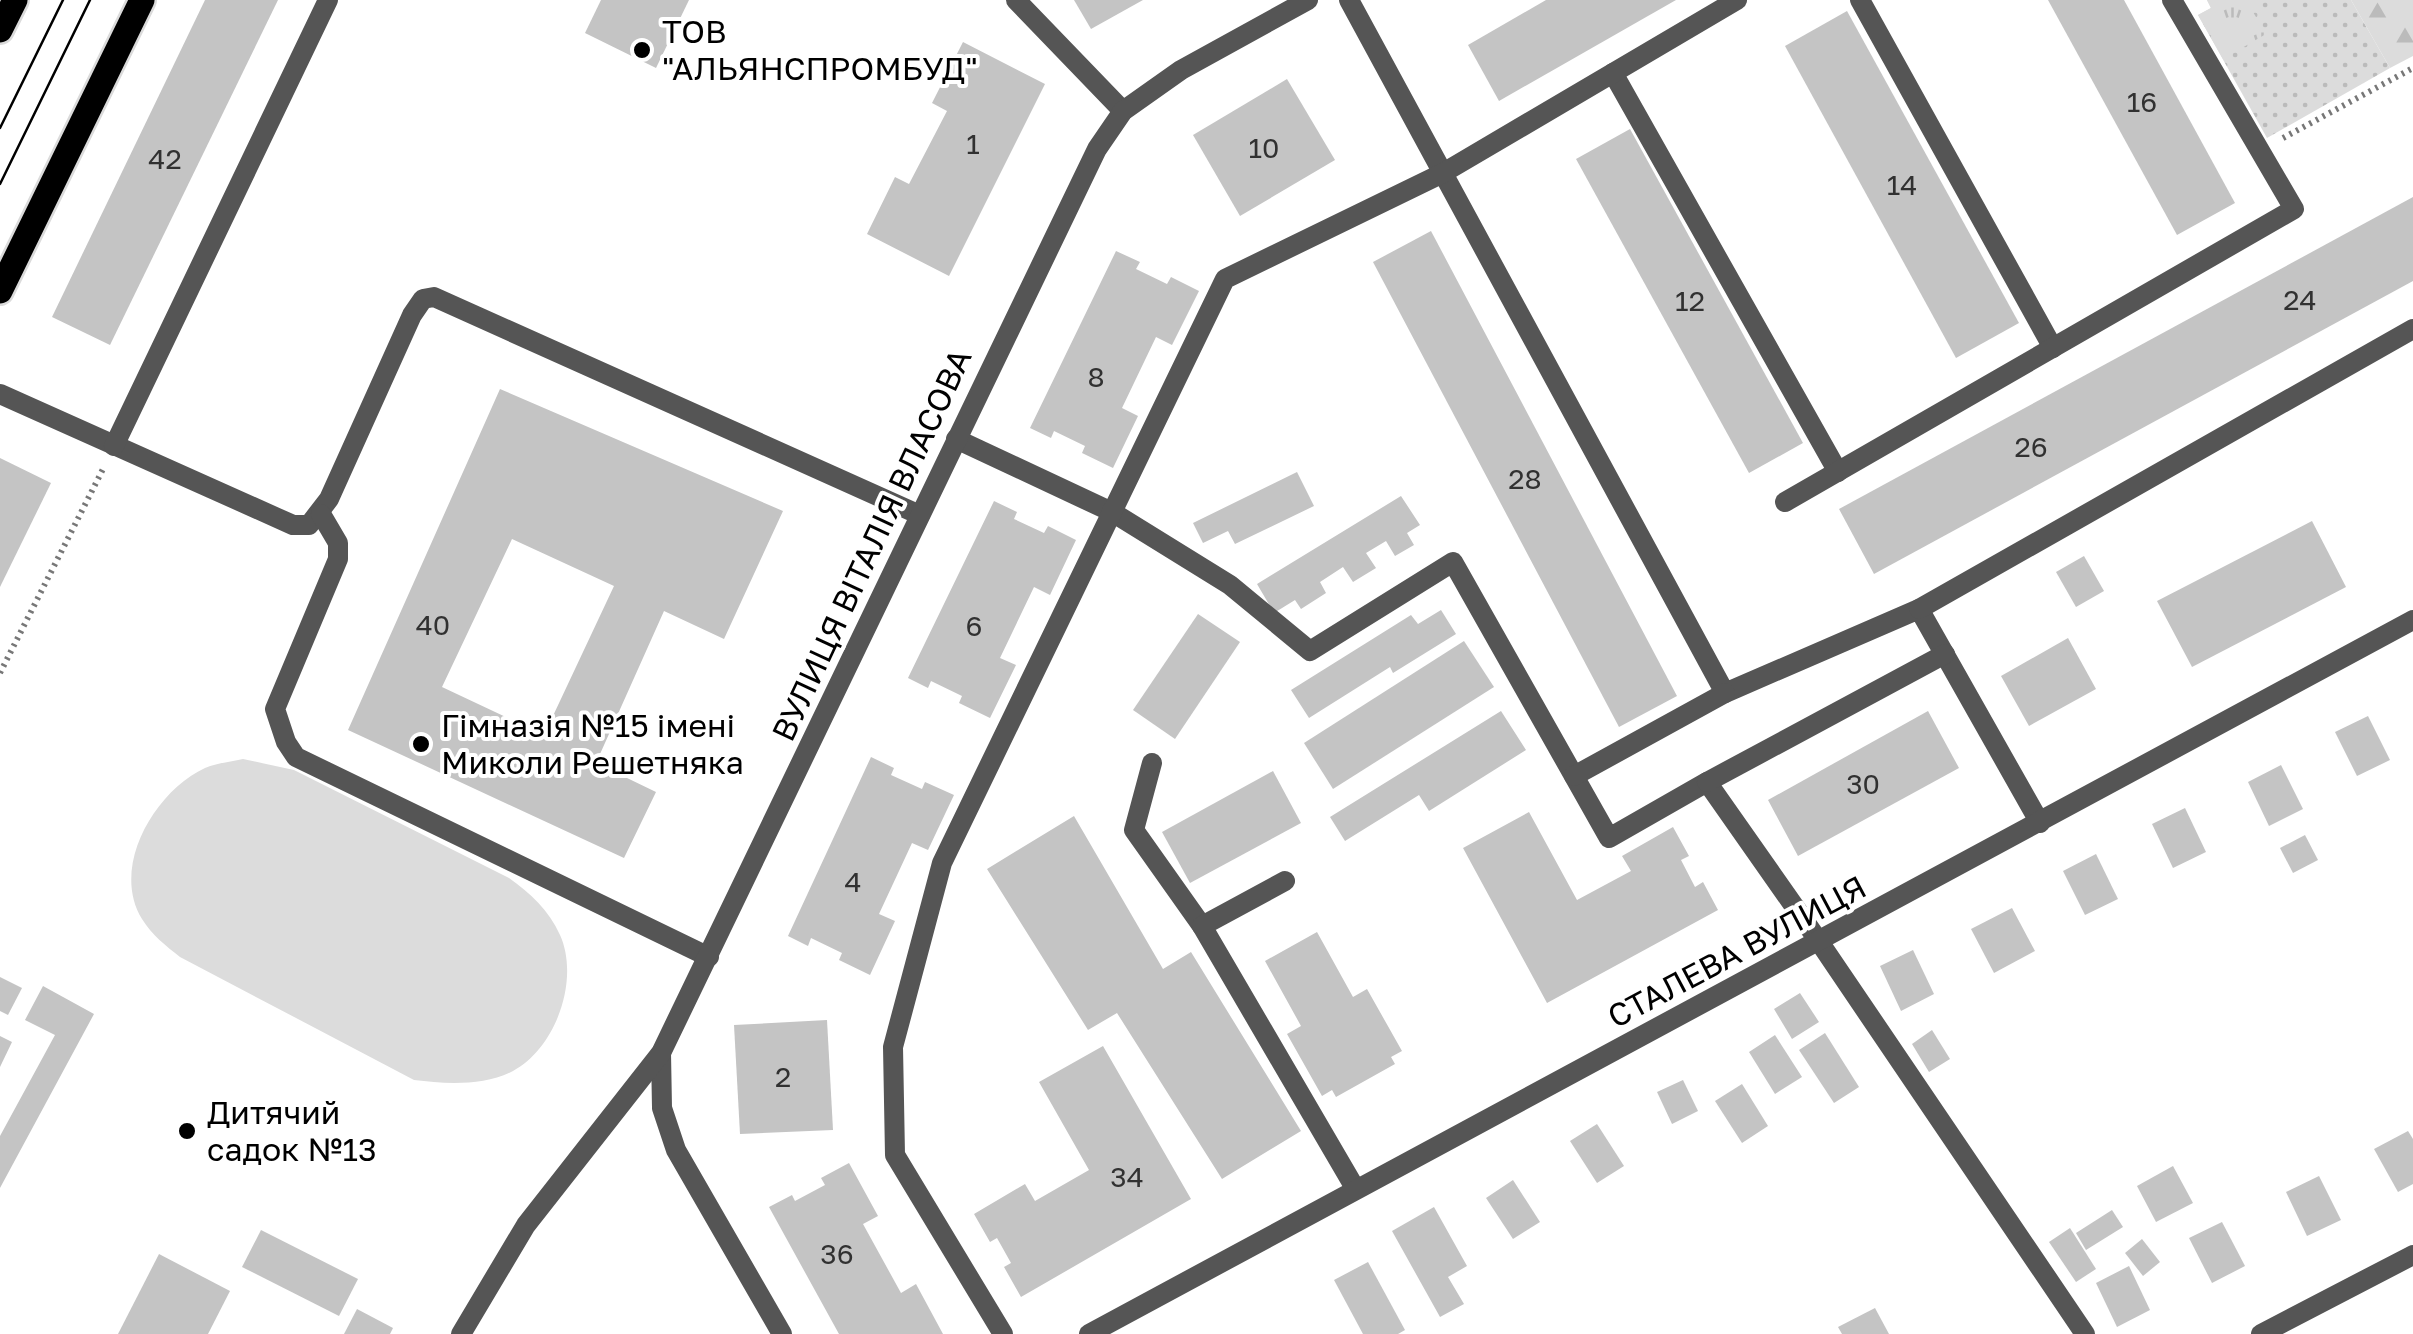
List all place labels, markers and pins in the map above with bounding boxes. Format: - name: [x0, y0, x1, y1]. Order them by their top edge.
- place label: ТОВ "АЛЬЯНСПРОМБУД": [662, 12, 978, 87]
- marker: ТОВ "АЛЬЯНСПРОМБУД": [631, 39, 653, 61]
- place label: Гімназія №15 імені Миколи Решетняка: [441, 706, 744, 781]
- marker: Гімназія №15 імені Миколи Решетняка: [410, 733, 432, 755]
- place label: Дитячий садок №13: [207, 1093, 377, 1168]
- marker: Дитячий садок №13: [176, 1120, 198, 1142]

